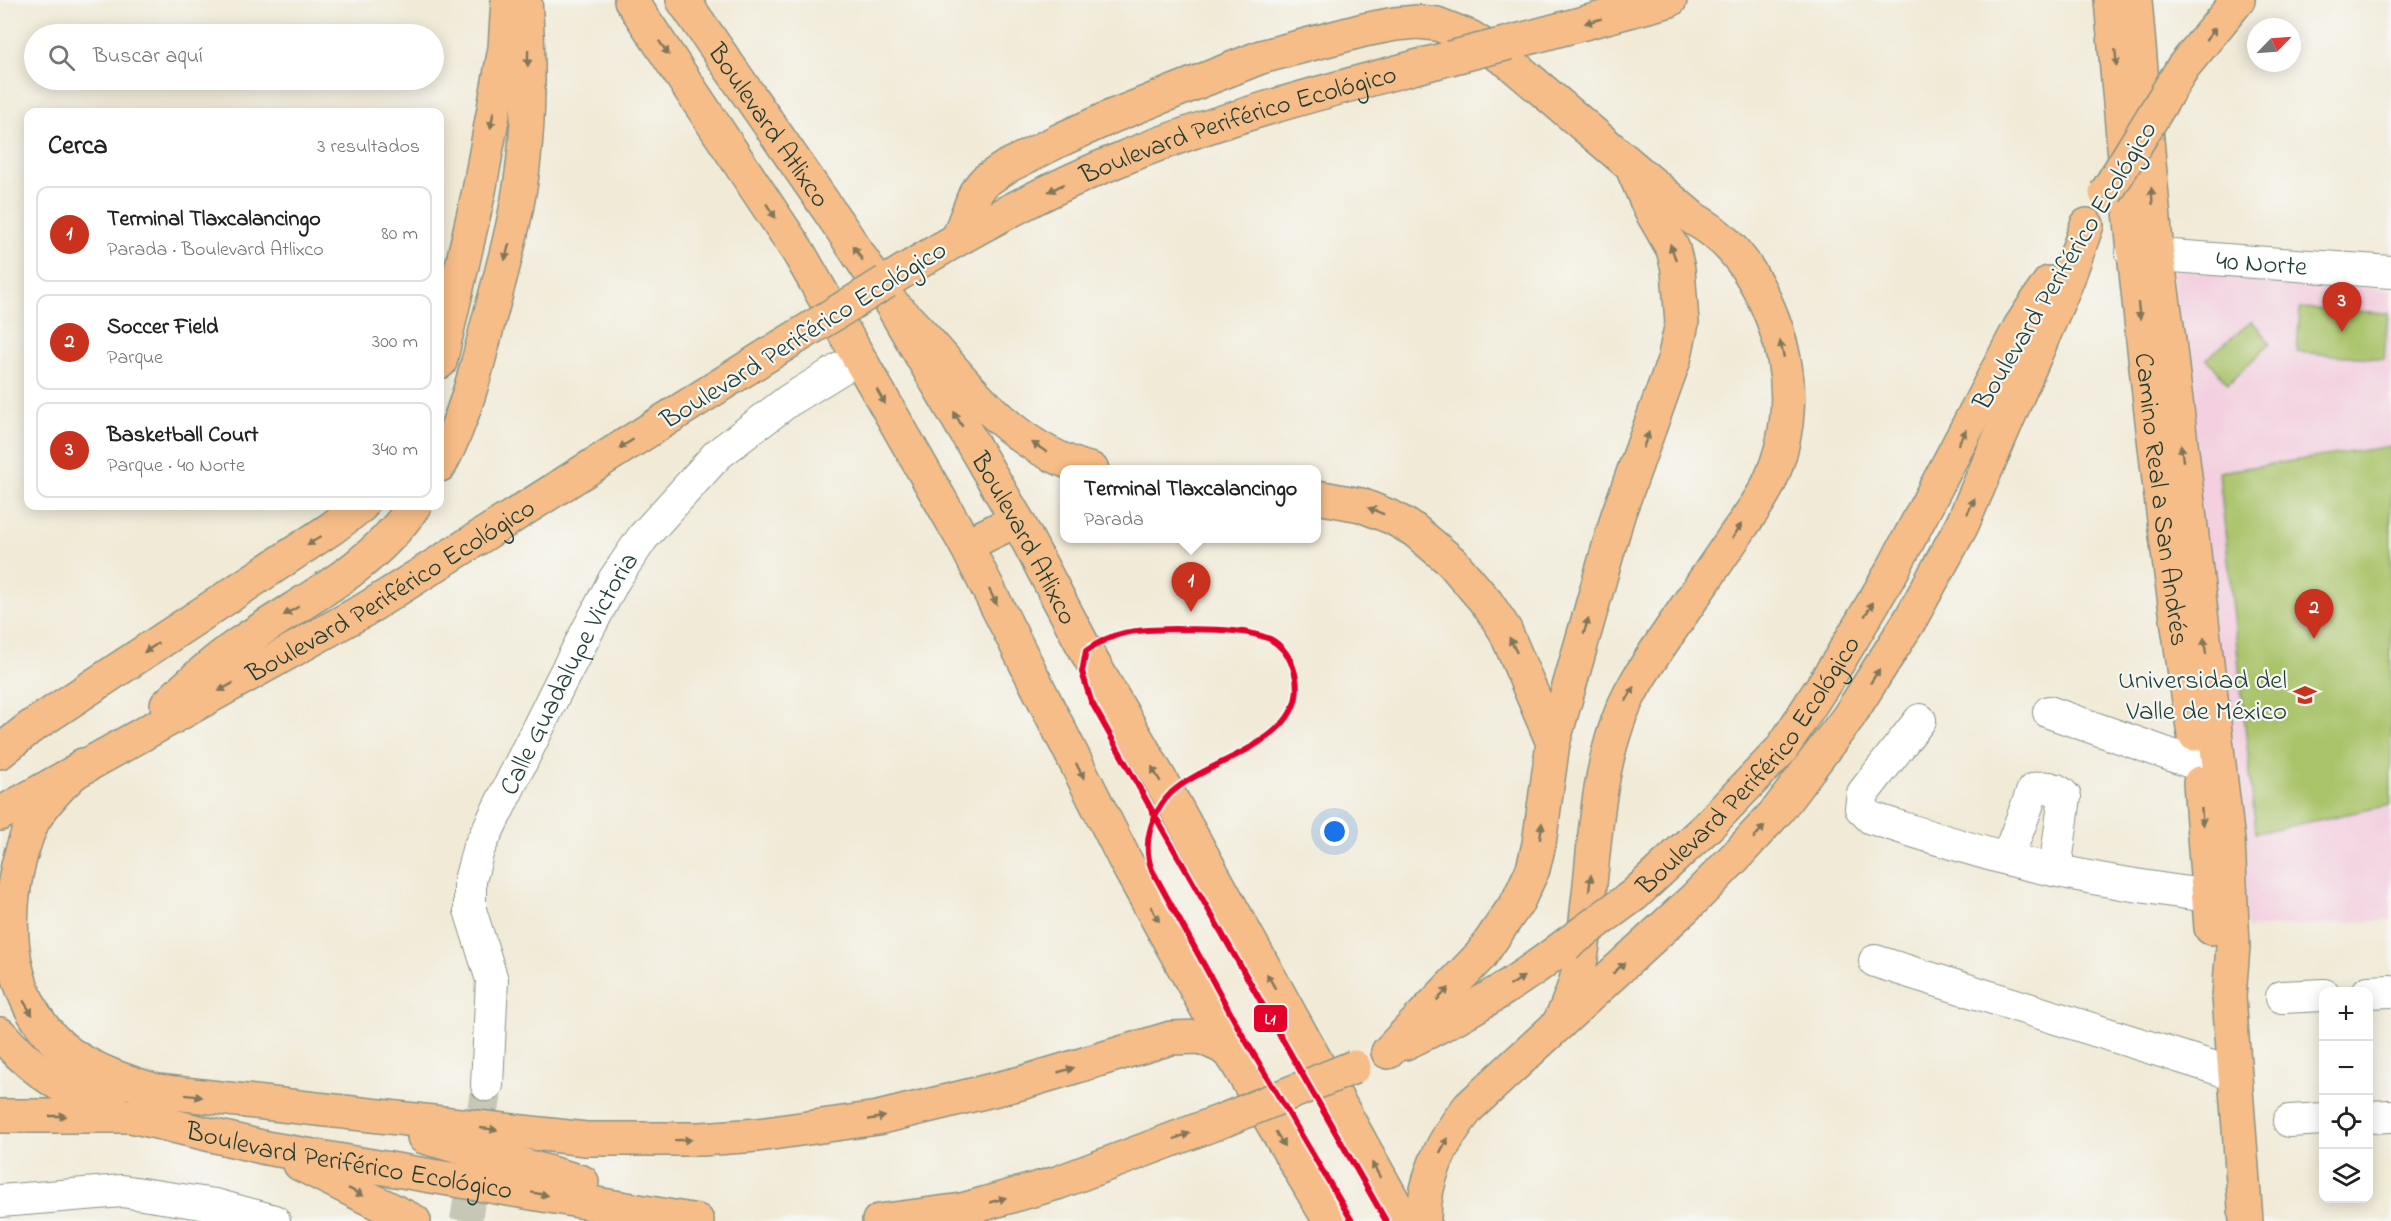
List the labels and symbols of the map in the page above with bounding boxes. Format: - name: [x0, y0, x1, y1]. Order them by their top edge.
- one-way arrow: [1584, 16, 1603, 26]
- north arrow: [2247, 18, 2301, 72]
- one-way arrow: [2204, 26, 2216, 41]
- street label: Boulevard Atlixco: [696, 35, 838, 216]
- one-way arrow: [658, 40, 670, 56]
- one-way arrow: [524, 49, 533, 68]
- one-way arrow: [2111, 49, 2121, 68]
- street label: Boulevard Periférico Ecológico: [1073, 56, 1401, 196]
- one-way arrow: [487, 111, 496, 130]
- street label: Boulevard Periférico Ecológico: [1964, 114, 2168, 419]
- one-way arrow: [1047, 183, 1064, 192]
- one-way arrow: [2147, 187, 2157, 206]
- one-way arrow: [766, 203, 777, 219]
- street label: Boulevard Periférico Ecológico: [653, 232, 955, 441]
- street label: 40 Norte: [2214, 242, 2309, 288]
- one-way arrow: [501, 243, 511, 261]
- one-way arrow: [1668, 243, 1678, 261]
- one-way arrow: [852, 245, 863, 261]
- pin: 3: [2322, 282, 2362, 332]
- one-way arrow: [2135, 302, 2144, 321]
- one-way arrow: [1776, 340, 1786, 358]
- street label: Camino Real a San Andrés: [2123, 351, 2198, 649]
- one-way arrow: [876, 389, 886, 406]
- one-way arrow: [953, 411, 964, 427]
- one-way arrow: [1957, 429, 1967, 446]
- one-way arrow: [1641, 431, 1651, 449]
- one-way arrow: [618, 439, 634, 450]
- one-way arrow: [1031, 441, 1047, 452]
- one-way arrow: [2178, 443, 2187, 462]
- street label: Boulevard Atlixco: [959, 444, 1086, 633]
- street label: Boulevard Periférico Ecológico: [239, 490, 544, 695]
- one-way arrow: [1966, 497, 1975, 514]
- one-way arrow: [1367, 506, 1385, 515]
- one-way arrow: [1732, 523, 1743, 539]
- one-way arrow: [306, 535, 322, 546]
- street label: Calle Guadalupe Victoria: [491, 545, 649, 802]
- pin: 1: [1172, 562, 1210, 612]
- one-way arrow: [987, 588, 997, 606]
- pin: 2: [2294, 590, 2334, 639]
- one-way arrow: [1864, 601, 1875, 617]
- one-way arrow: [283, 606, 299, 617]
- one-way arrow: [1582, 617, 1591, 635]
- street label: Boulevard Periférico Ecológico: [1628, 629, 1871, 906]
- one-way arrow: [1508, 636, 1517, 653]
- one-way arrow: [2200, 637, 2210, 656]
- one-way arrow: [143, 642, 159, 653]
- place label: Universidad del Valle de México: [2118, 662, 2287, 732]
- one-way arrow: [1870, 667, 1881, 684]
- one-way arrow: [217, 682, 234, 692]
- school or university icon: Universidad del Valle de México: [2292, 682, 2318, 708]
- one-way arrow: [1625, 685, 1635, 702]
- one-way arrow: [1075, 762, 1085, 780]
- one-way arrow: [1152, 765, 1162, 782]
- one-way arrow: [2198, 808, 2207, 827]
- your location: [1320, 817, 1349, 846]
- one-way arrow: [1536, 821, 1545, 840]
- one-way arrow: [1752, 824, 1766, 839]
- one-way arrow: [1585, 874, 1595, 893]
- one-way arrow: [1150, 905, 1160, 922]
- one-way arrow: [1612, 961, 1626, 975]
- one-way arrow: [1266, 973, 1277, 989]
- one-way arrow: [1509, 976, 1525, 987]
- one-way arrow: [1435, 988, 1449, 1002]
- one-way arrow: [22, 1000, 33, 1016]
- line badge: L1: [1253, 1004, 1288, 1033]
- text: L1: [1264, 1008, 1276, 1032]
- one-way arrow: [1057, 1065, 1075, 1074]
- one-way arrow: [185, 1092, 204, 1101]
- one-way arrow: [49, 1111, 68, 1121]
- street label: Boulevard Periférico Ecológico: [181, 1112, 515, 1211]
- one-way arrow: [868, 1113, 887, 1122]
- one-way arrow: [480, 1124, 499, 1133]
- one-way arrow: [1173, 1131, 1191, 1140]
- one-way arrow: [1275, 1131, 1286, 1147]
- one-way arrow: [674, 1135, 693, 1144]
- one-way arrow: [1439, 1136, 1449, 1153]
- one-way arrow: [1371, 1161, 1381, 1178]
- one-way arrow: [347, 1186, 365, 1196]
- one-way arrow: [531, 1190, 550, 1199]
- one-way arrow: [989, 1195, 1007, 1204]

